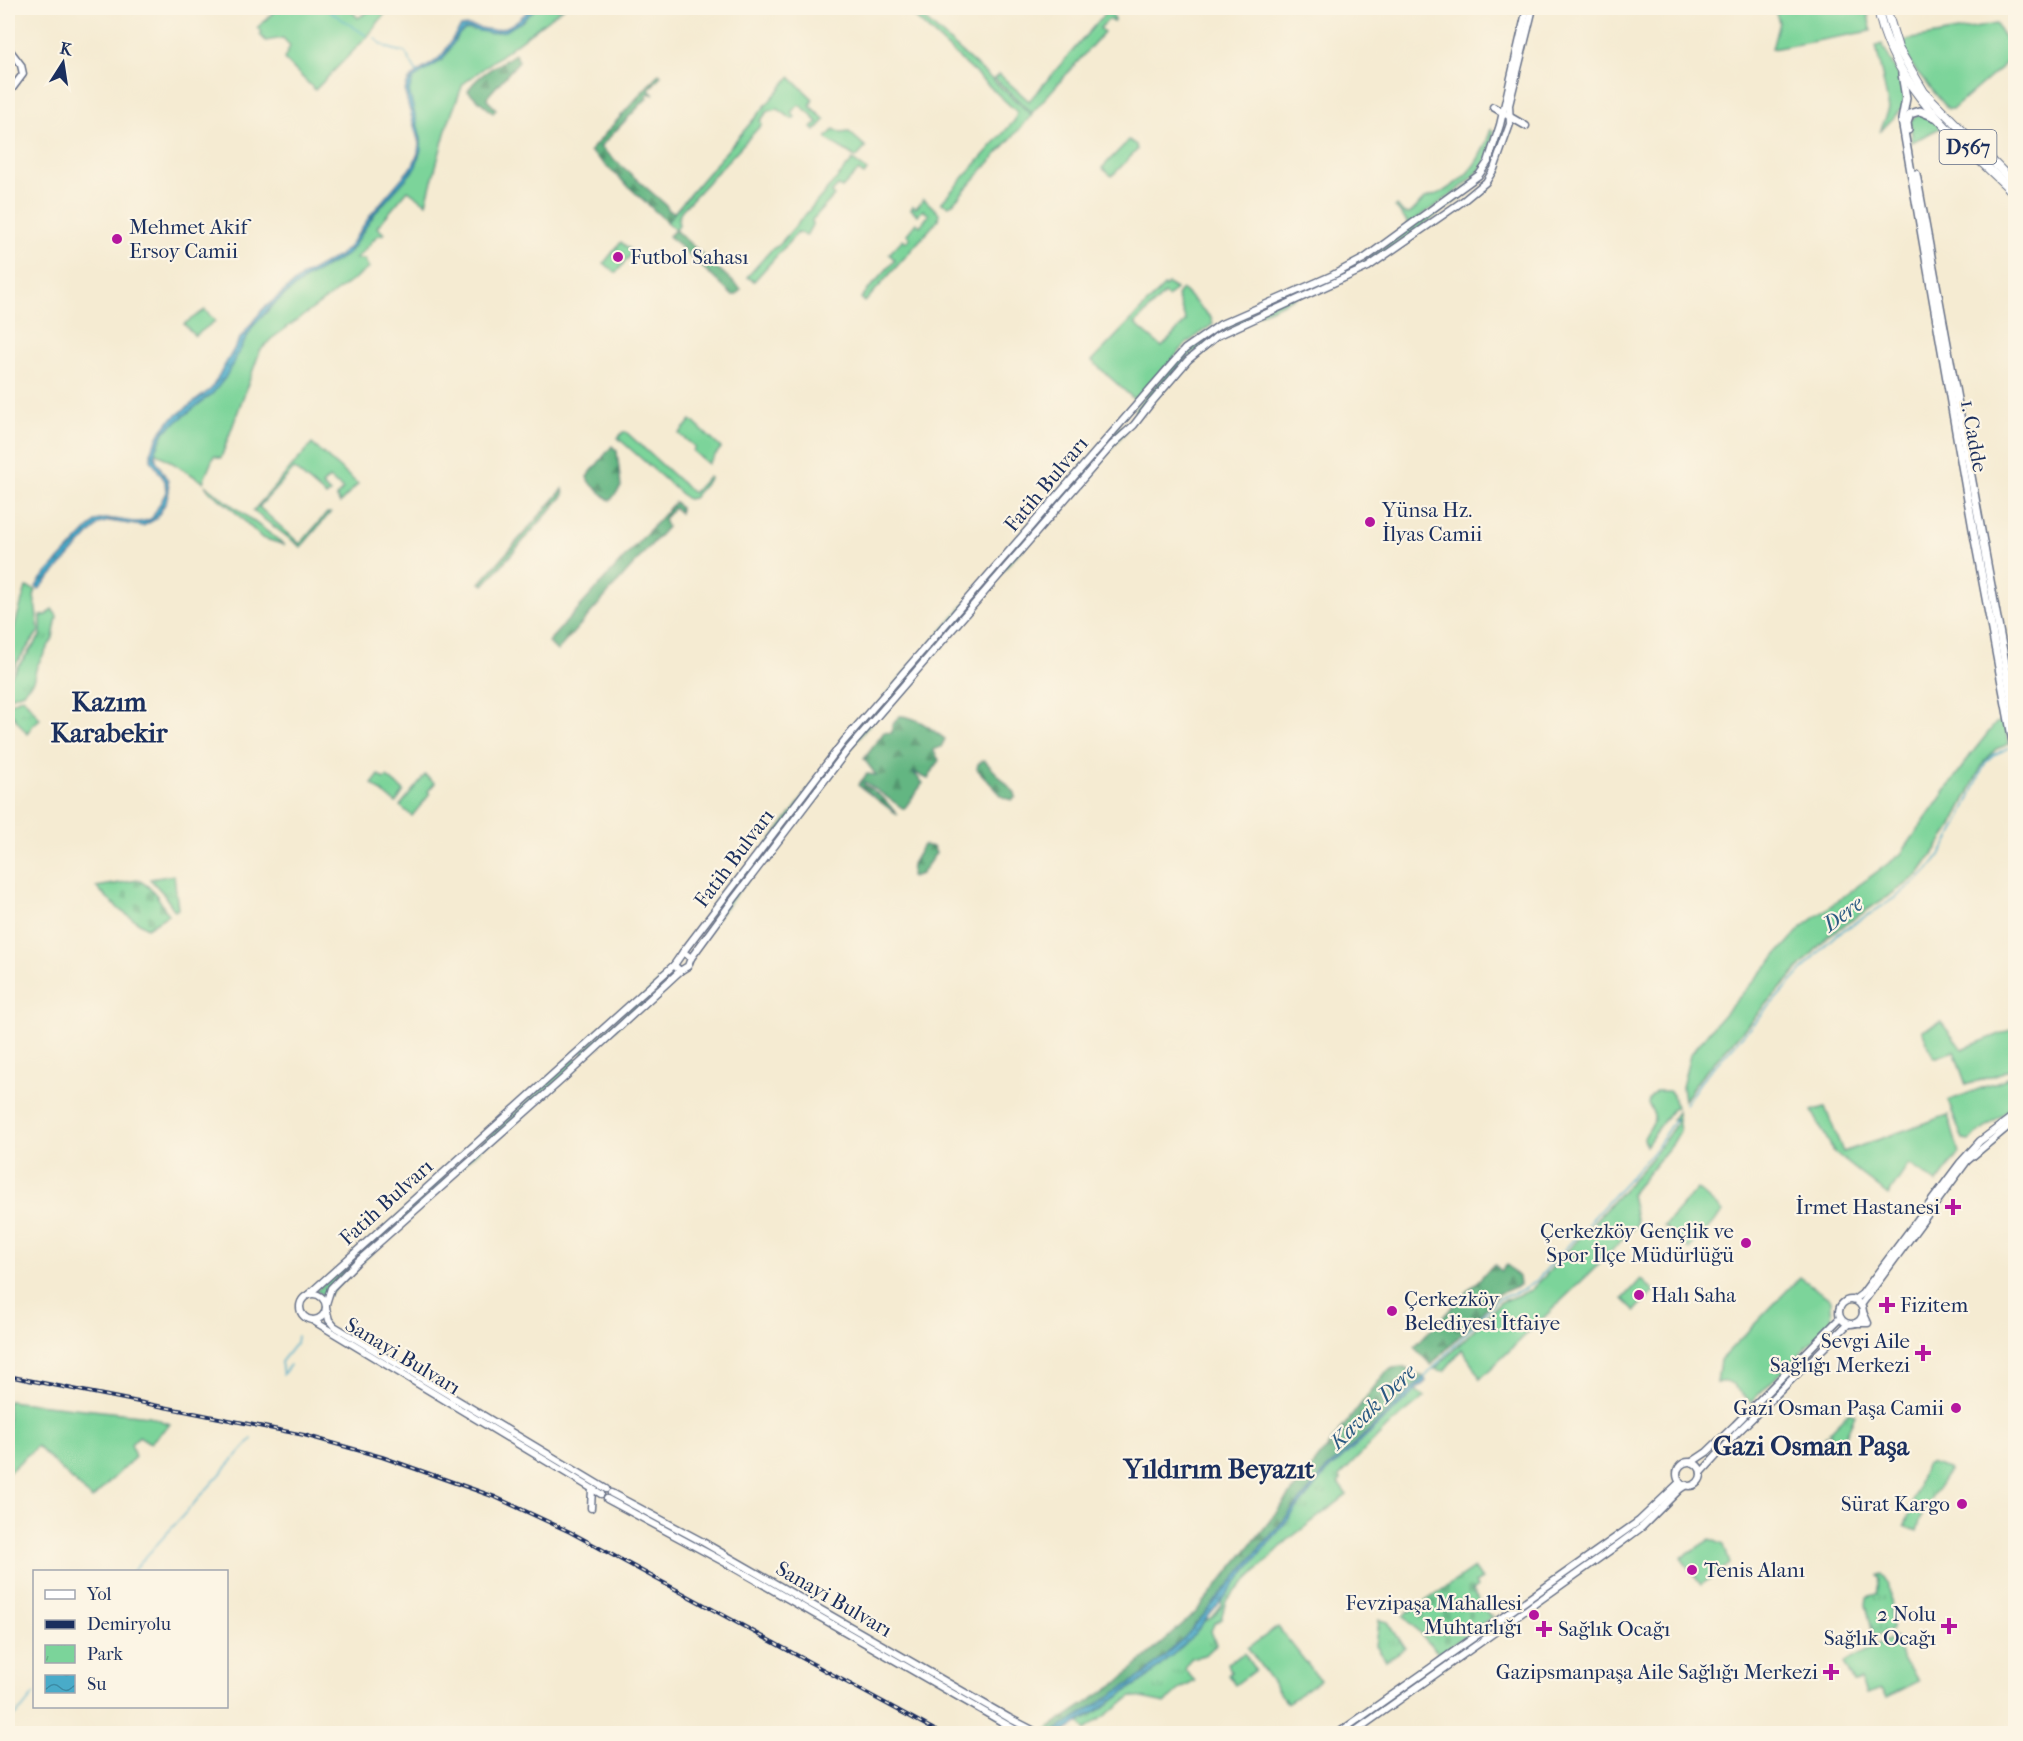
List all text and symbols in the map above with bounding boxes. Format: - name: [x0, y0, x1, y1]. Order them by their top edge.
- north arrow: [33, 33, 93, 93]
- text: K: [58, 38, 75, 60]
- road number: D567: [1940, 130, 1996, 164]
- place label: Mehmet Akif Ersoy Camii: [129, 215, 251, 263]
- marker: Mehmet Akif Ersoy Camii: [110, 232, 124, 246]
- place label: Futbol Sahası: [630, 245, 748, 269]
- marker: Futbol Sahası: [611, 250, 625, 264]
- street label: 1. Cadde: [1956, 398, 1992, 474]
- street label: Fatih Bulvarı: [999, 431, 1093, 537]
- place label: Yünsa Hz. İlyas Camii: [1381, 498, 1482, 546]
- marker: Yünsa Hz. İlyas Camii: [1363, 515, 1377, 529]
- district label: Kazım Karabekir: [50, 686, 168, 749]
- street label: Fatih Bulvarı: [689, 804, 779, 912]
- water label: Dere: [1816, 890, 1869, 939]
- street label: Fatih Bulvarı: [334, 1154, 438, 1250]
- place label: İrmet Hastanesi: [1795, 1195, 1940, 1219]
- marker: İrmet Hastanesi: [1944, 1198, 1962, 1216]
- place label: Çerkezköy Gençlik ve Spor İlçe Müdürlüğü: [1540, 1219, 1734, 1267]
- marker: Çerkezköy Gençlik ve Spor İlçe Müdürlüğü: [1739, 1236, 1753, 1250]
- place label: Halı Saha: [1651, 1283, 1736, 1307]
- place label: Çerkezköy Belediyesi İtfaiye: [1404, 1287, 1560, 1335]
- marker: Halı Saha: [1632, 1288, 1646, 1302]
- place label: Fizitem: [1900, 1293, 1969, 1317]
- marker: Fizitem: [1878, 1296, 1896, 1314]
- marker: Çerkezköy Belediyesi İtfaiye: [1385, 1304, 1399, 1318]
- street label: Sanayi Bulvarı: [341, 1312, 465, 1400]
- place label: Sevgi Aile Sağlığı Merkezi: [1770, 1329, 1910, 1377]
- marker: Sevgi Aile Sağlığı Merkezi: [1914, 1344, 1932, 1362]
- water label: Kavak Dere: [1323, 1358, 1423, 1456]
- place label: Gazi Osman Paşa Camii: [1733, 1396, 1944, 1420]
- marker: Gazi Osman Paşa Camii: [1949, 1401, 1963, 1415]
- district label: Gazi Osman Paşa: [1713, 1430, 1911, 1463]
- district label: Yıldırım Beyazıt: [1122, 1453, 1315, 1485]
- place label: Sürat Kargo: [1841, 1492, 1950, 1516]
- marker: Sürat Kargo: [1955, 1497, 1969, 1511]
- street label: Sanayi Bulvarı: [772, 1556, 896, 1642]
- place label: Tenis Alanı: [1704, 1558, 1805, 1582]
- marker: Tenis Alanı: [1685, 1563, 1699, 1577]
- legend: [33, 1570, 228, 1708]
- text: Yol: [86, 1584, 112, 1605]
- place label: Fevzipaşa Mahallesi Muhtarlığı: [1345, 1591, 1522, 1639]
- place label: 2 Nolu Sağlık Ocağı: [1824, 1602, 1936, 1650]
- marker: Fevzipaşa Mahallesi Muhtarlığı: [1527, 1608, 1541, 1622]
- text: Demiryolu: [87, 1614, 171, 1635]
- place label: Sağlık Ocağı: [1558, 1617, 1670, 1641]
- marker: 2 Nolu Sağlık Ocağı: [1940, 1617, 1958, 1635]
- marker: Sağlık Ocağı: [1535, 1620, 1553, 1638]
- text: Park: [87, 1644, 124, 1665]
- place label: Gazipsmanpaşa Aile Sağlığı Merkezi: [1496, 1660, 1818, 1684]
- marker: Gazipsmanpaşa Aile Sağlığı Merkezi: [1822, 1663, 1840, 1681]
- text: Su: [87, 1674, 106, 1695]

